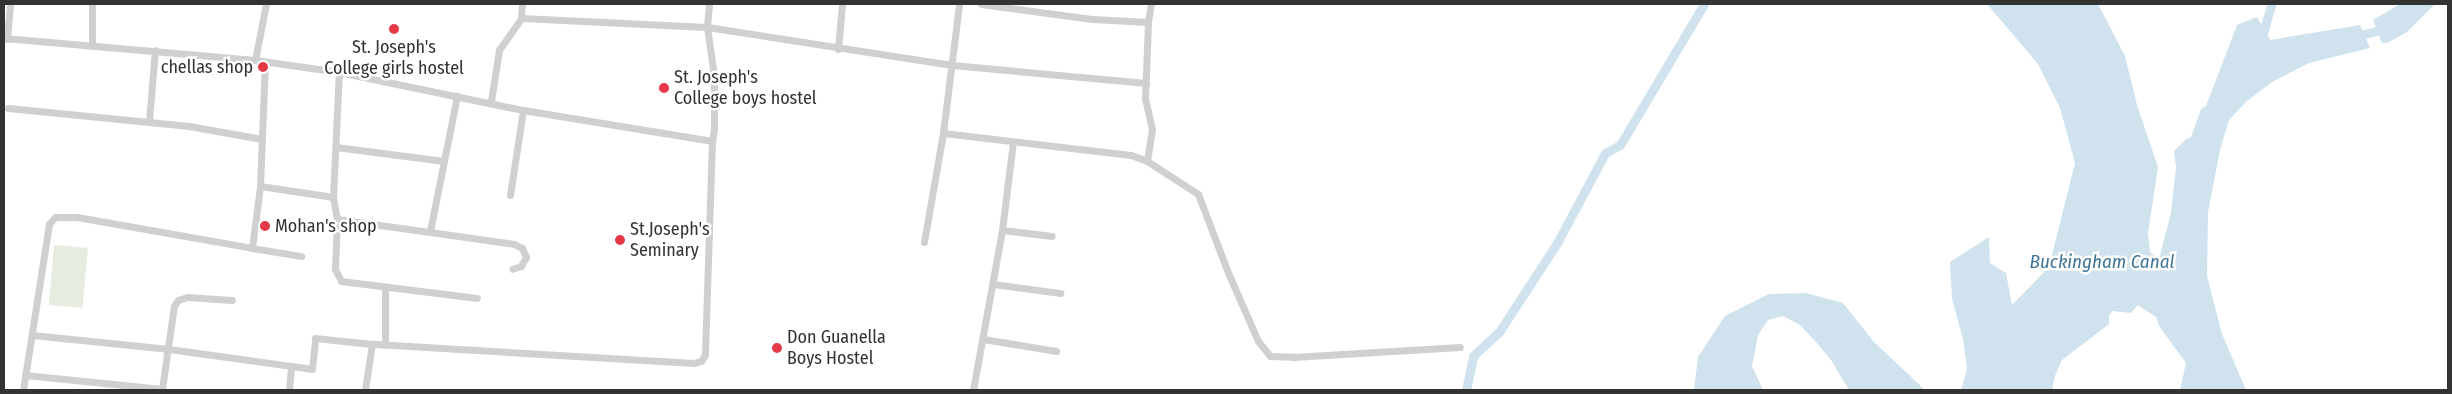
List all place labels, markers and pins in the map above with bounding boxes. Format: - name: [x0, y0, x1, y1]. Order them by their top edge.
- marker: St. Joseph's College girls hostel: [388, 23, 400, 35]
- place label: St. Joseph's College girls hostel: [324, 37, 464, 80]
- place label: chellas shop: [161, 56, 253, 78]
- marker: chellas shop: [257, 61, 269, 73]
- place label: St. Joseph's College boys hostel: [674, 67, 817, 110]
- marker: St. Joseph's College boys hostel: [658, 82, 670, 94]
- place label: Mohan's shop: [275, 215, 376, 237]
- place label: St.Joseph's Seminary: [630, 219, 710, 262]
- marker: Mohan's shop: [259, 220, 271, 232]
- marker: St.Joseph's Seminary: [614, 234, 626, 246]
- place label: Don Guanella Boys Hostel: [787, 327, 886, 369]
- marker: Don Guanella Boys Hostel: [771, 342, 783, 354]

